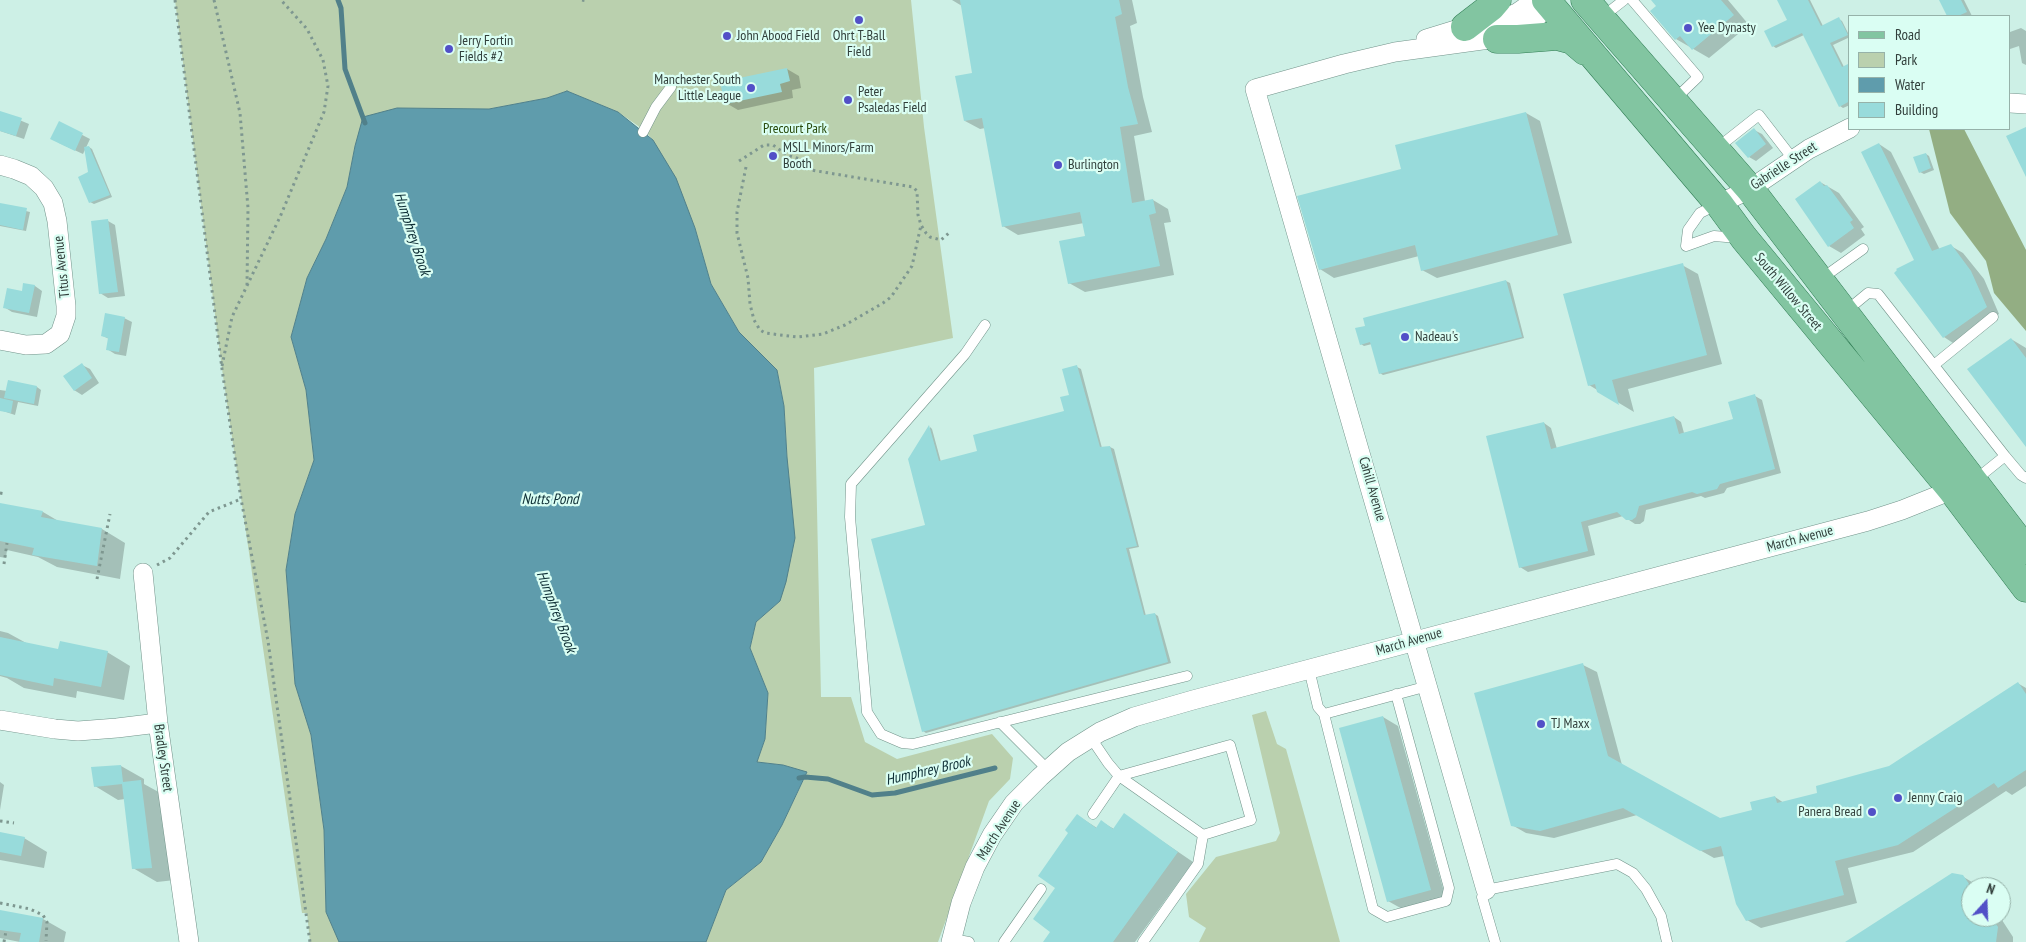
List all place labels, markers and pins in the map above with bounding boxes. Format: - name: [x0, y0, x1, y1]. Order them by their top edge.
- marker: Ohrt T-Ball Field: [853, 14, 865, 26]
- place label: Yee Dynasty: [1698, 20, 1756, 36]
- marker: Yee Dynasty: [1682, 22, 1694, 34]
- place label: John Abood Field: [737, 28, 819, 44]
- place label: Ohrt T-Ball Field: [833, 28, 885, 60]
- marker: John Abood Field: [721, 30, 733, 42]
- place label: Jerry Fortin Fields #2: [459, 33, 513, 65]
- marker: Jerry Fortin Fields #2: [443, 43, 455, 55]
- place label: Manchester South Little League: [654, 72, 741, 104]
- marker: Manchester South Little League: [745, 82, 757, 94]
- place label: Peter Psaledas Field: [858, 84, 927, 116]
- marker: Peter Psaledas Field: [842, 94, 854, 106]
- place label: MSLL Minors/Farm Booth: [783, 140, 874, 172]
- marker: MSLL Minors/Farm Booth: [767, 150, 779, 162]
- place label: Burlington: [1068, 157, 1119, 173]
- marker: Burlington: [1052, 159, 1064, 171]
- place label: Nadeau's: [1415, 329, 1458, 345]
- marker: Nadeau's: [1399, 331, 1411, 343]
- place label: TJ Maxx: [1551, 716, 1589, 732]
- marker: TJ Maxx: [1535, 718, 1547, 730]
- place label: Jenny Craig: [1908, 790, 1962, 806]
- marker: Jenny Craig: [1892, 792, 1904, 804]
- place label: Panera Bread: [1798, 804, 1862, 820]
- marker: Panera Bread: [1866, 806, 1878, 818]

